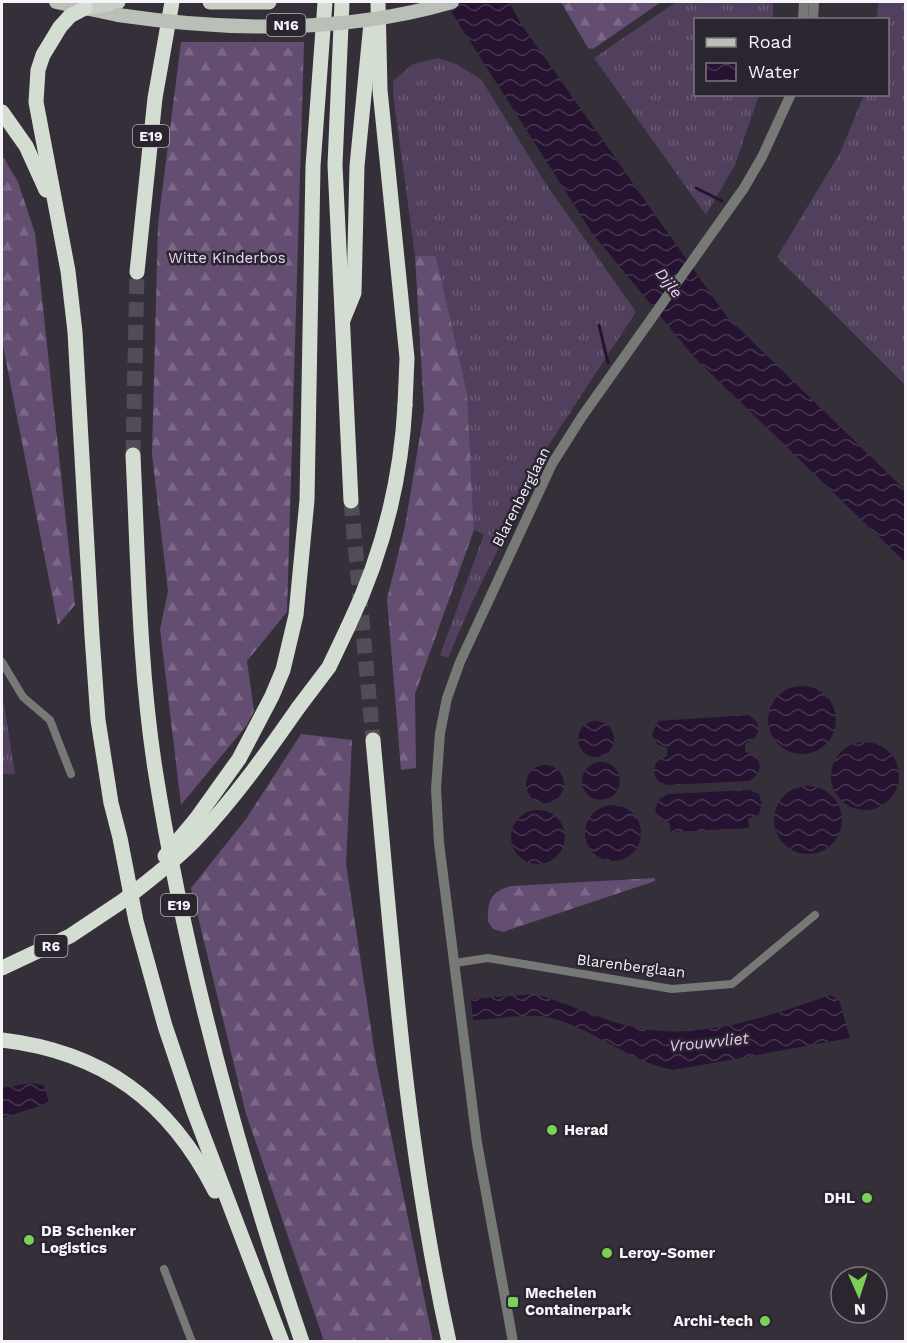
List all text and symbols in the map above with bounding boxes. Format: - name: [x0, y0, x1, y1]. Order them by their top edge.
- road number: N16: [266, 14, 306, 36]
- legend: [694, 18, 889, 96]
- text: Road: [748, 31, 792, 52]
- text: Water: [748, 61, 800, 82]
- road number: E19: [133, 125, 169, 147]
- park label: Witte Kinderbos: [168, 249, 286, 267]
- water label: Dijle: [651, 264, 687, 302]
- street label: Blarenberglaan: [488, 444, 554, 550]
- road number: E19: [161, 894, 197, 916]
- road number: R6: [34, 935, 68, 957]
- street label: Blarenberglaan: [576, 950, 686, 982]
- water label: Vrouwvliet: [669, 1028, 750, 1056]
- place label: Herad: [564, 1121, 608, 1139]
- marker: Herad: [545, 1123, 559, 1137]
- place label: DHL: [824, 1189, 855, 1207]
- marker: DHL: [860, 1191, 874, 1205]
- place label: DB Schenker Logistics: [41, 1222, 136, 1257]
- marker: DB Schenker Logistics: [22, 1233, 36, 1247]
- place label: Leroy-Somer: [619, 1244, 716, 1262]
- marker: Leroy-Somer: [600, 1246, 614, 1260]
- north arrow: [829, 1265, 889, 1325]
- place label: Mechelen Containerpark: [525, 1284, 632, 1319]
- marker: Mechelen Containerpark: [506, 1295, 520, 1309]
- text: N: [853, 1300, 866, 1319]
- place label: Archi-tech: [674, 1312, 753, 1330]
- marker: Archi-tech: [758, 1314, 772, 1328]

